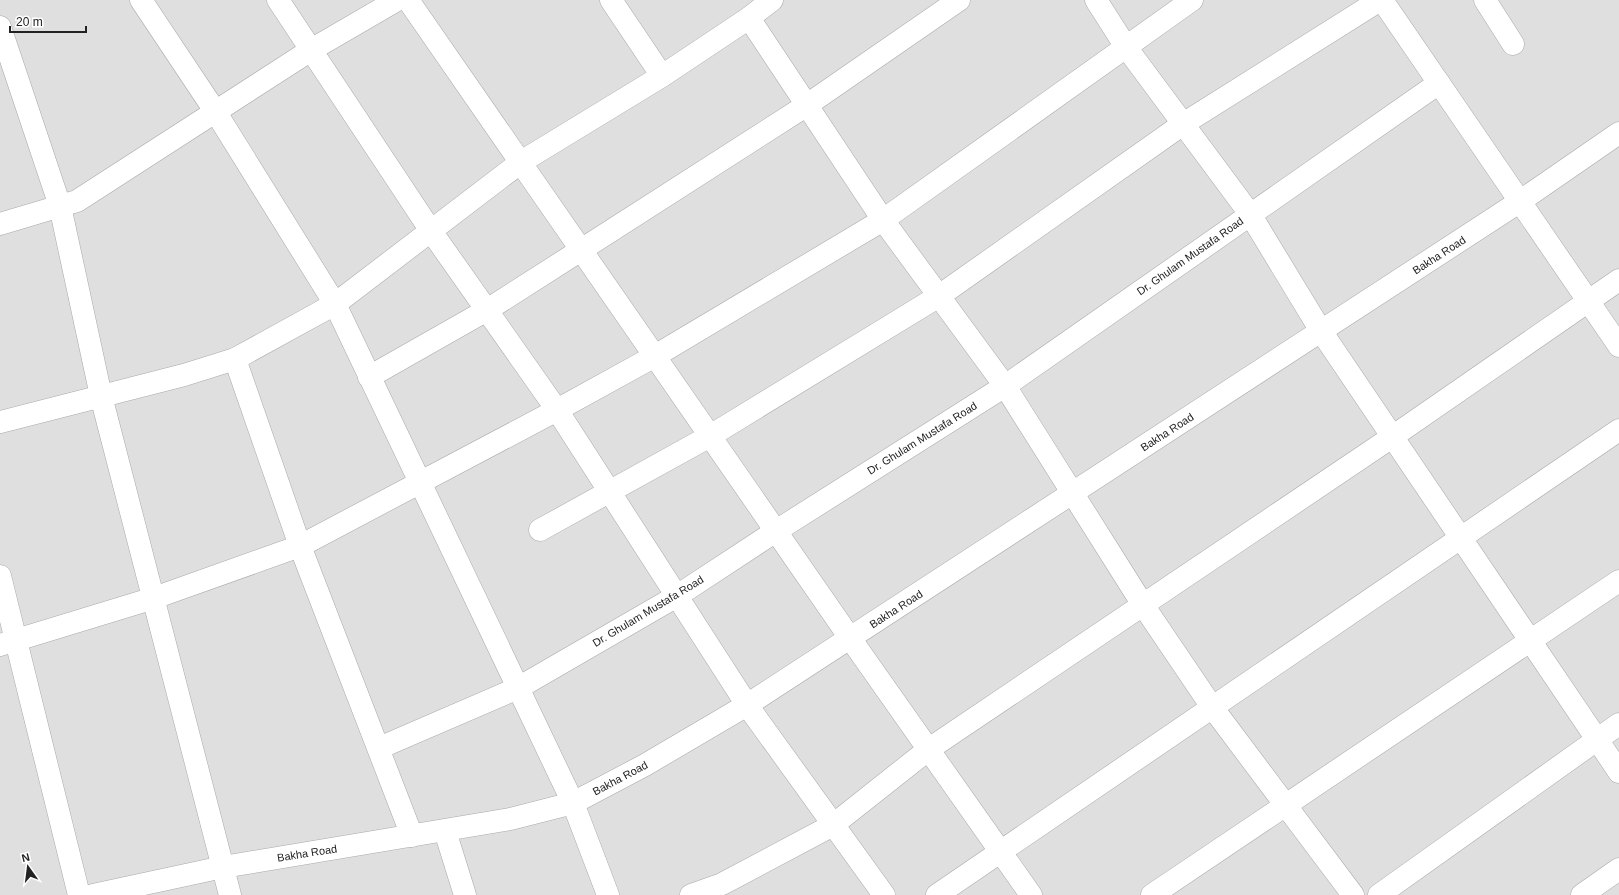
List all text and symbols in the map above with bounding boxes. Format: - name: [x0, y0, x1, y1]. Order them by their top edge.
- scale bar: [10, 8, 86, 34]
- text: 20 m: [16, 15, 43, 29]
- street label: Dr. Ghulam Mustafa Road: [1134, 215, 1246, 297]
- street label: Bakha Road: [1410, 233, 1468, 277]
- street label: Dr. Ghulam Mustafa Road: [865, 399, 979, 477]
- street label: Bakha Road: [1138, 410, 1196, 454]
- street label: Dr. Ghulam Mustafa Road: [590, 573, 706, 649]
- street label: Bakha Road: [867, 587, 925, 631]
- street label: Bakha Road: [590, 758, 650, 798]
- street label: Bakha Road: [276, 842, 338, 864]
- north arrow: [8, 847, 48, 887]
- text: N: [20, 851, 31, 864]

